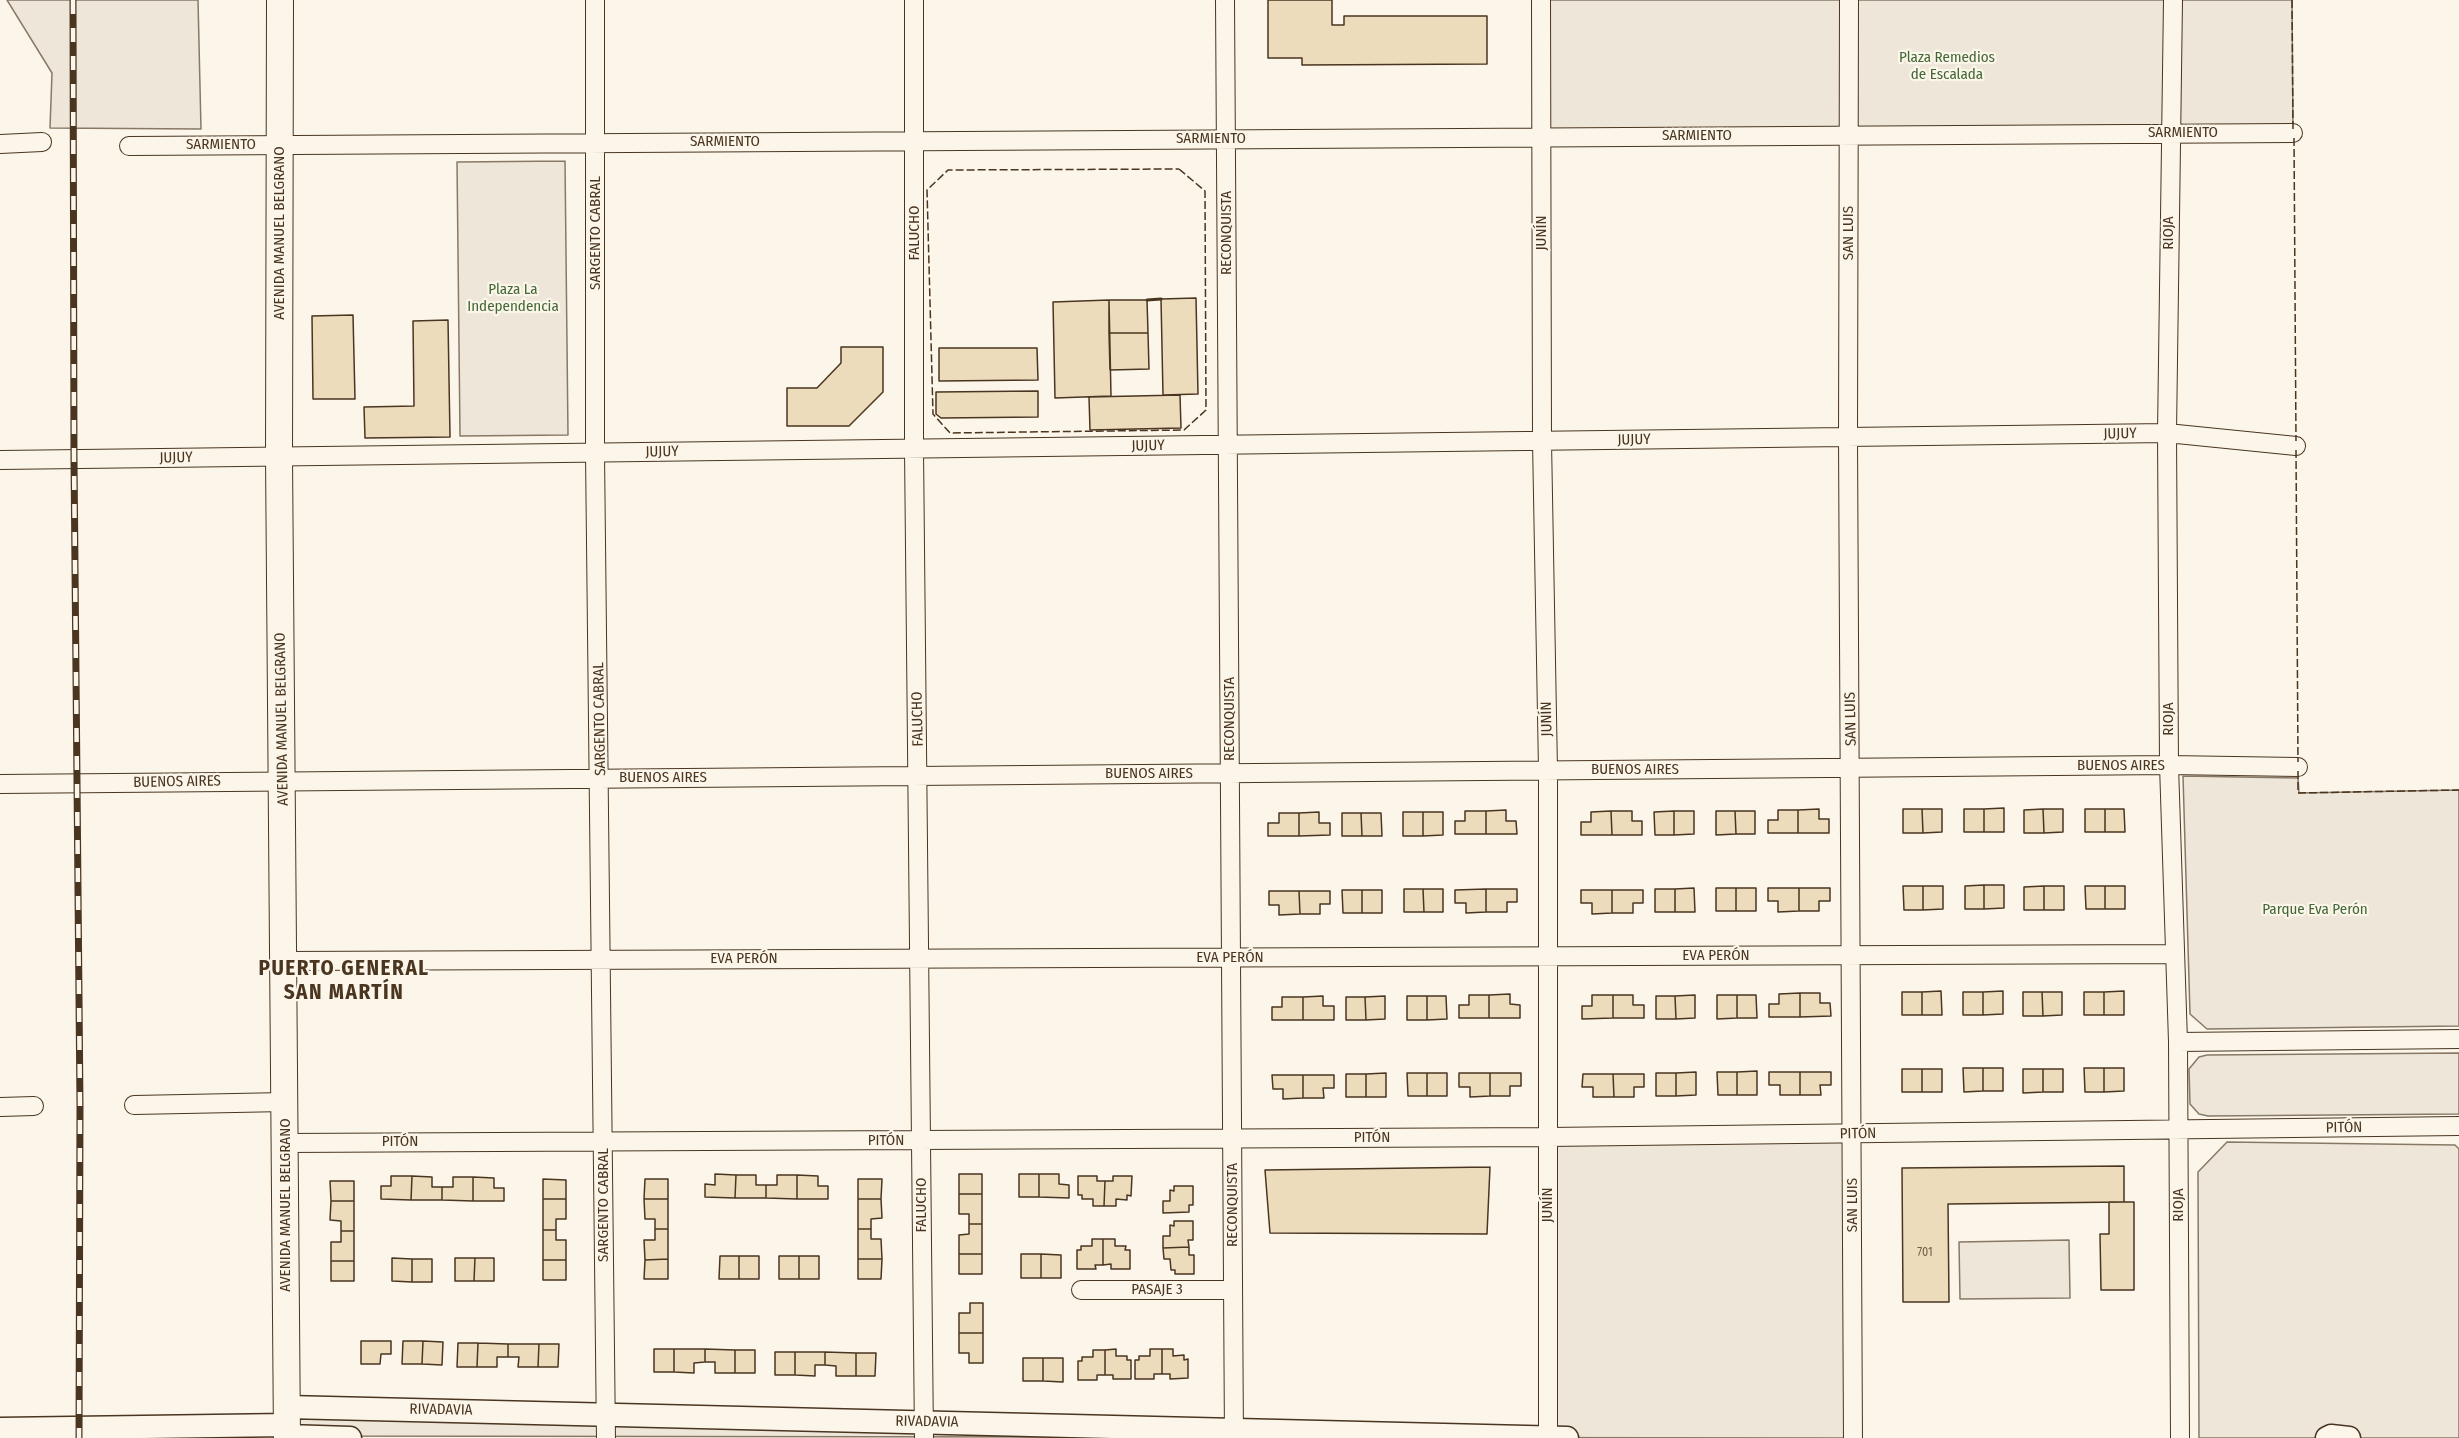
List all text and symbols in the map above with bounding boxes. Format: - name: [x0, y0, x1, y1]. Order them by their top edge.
- park label: Plaza Remedios de Escalada: [1899, 49, 1995, 84]
- street label: SARMIENTO: [2148, 124, 2218, 142]
- street label: SARMIENTO: [1662, 127, 1732, 145]
- street label: SARMIENTO: [1176, 130, 1246, 148]
- street label: SARMIENTO: [690, 133, 760, 151]
- street label: SARMIENTO: [186, 136, 256, 154]
- street label: AVENIDA MANUEL BELGRANO: [271, 146, 289, 320]
- street label: SARGENTO CABRAL: [587, 176, 605, 290]
- street label: RECONQUISTA: [1218, 191, 1236, 275]
- street label: FALUCHO: [906, 206, 924, 260]
- street label: SAN LUIS: [1840, 206, 1858, 260]
- street label: JUNÍN: [1533, 215, 1551, 251]
- street label: RIOJA: [2160, 216, 2178, 250]
- park label: Plaza La Independencia: [467, 281, 559, 316]
- street label: JUJUY: [2103, 425, 2137, 443]
- street label: JUJUY: [1617, 431, 1651, 449]
- street label: JUJUY: [1131, 437, 1165, 455]
- street label: JUJUY: [645, 443, 679, 461]
- street label: JUJUY: [159, 449, 193, 467]
- street label: AVENIDA MANUEL BELGRANO: [271, 632, 293, 806]
- street label: SARGENTO CABRAL: [590, 662, 610, 776]
- street label: RECONQUISTA: [1221, 677, 1239, 761]
- street label: FALUCHO: [909, 691, 927, 747]
- street label: SAN LUIS: [1842, 692, 1860, 746]
- street label: JUNÍN: [1538, 701, 1556, 737]
- street label: RIOJA: [2160, 702, 2178, 736]
- street label: BUENOS AIRES: [2077, 757, 2165, 775]
- street label: BUENOS AIRES: [1591, 761, 1679, 779]
- street label: BUENOS AIRES: [1105, 765, 1193, 783]
- street label: BUENOS AIRES: [619, 769, 707, 787]
- street label: BUENOS AIRES: [133, 772, 221, 792]
- park label: Parque Eva Perón: [2262, 901, 2368, 919]
- street label: EVA PERÓN: [1682, 947, 1750, 965]
- street label: EVA PERÓN: [1196, 949, 1264, 967]
- street label: EVA PERÓN: [710, 950, 778, 968]
- district label: PUERTO GENERAL SAN MARTÍN: [258, 956, 430, 1006]
- street label: AVENIDA MANUEL BELGRANO: [277, 1118, 295, 1292]
- street label: PITÓN: [2325, 1119, 2363, 1137]
- street label: PITÓN: [1839, 1125, 1877, 1143]
- street label: PITÓN: [1354, 1129, 1390, 1147]
- street label: PITÓN: [868, 1132, 904, 1150]
- street label: PITÓN: [382, 1133, 418, 1151]
- street label: SARGENTO CABRAL: [595, 1148, 613, 1262]
- street label: RECONQUISTA: [1224, 1163, 1242, 1247]
- street label: FALUCHO: [913, 1178, 931, 1232]
- street label: SAN LUIS: [1844, 1178, 1862, 1232]
- street label: JUNÍN: [1539, 1187, 1557, 1223]
- street label: RIOJA: [2170, 1188, 2188, 1222]
- house number: 701: [1917, 1246, 1933, 1260]
- street label: PASAJE 3: [1131, 1281, 1183, 1299]
- street label: RIVADAVIA: [409, 1400, 473, 1420]
- street label: RIVADAVIA: [895, 1412, 959, 1432]

